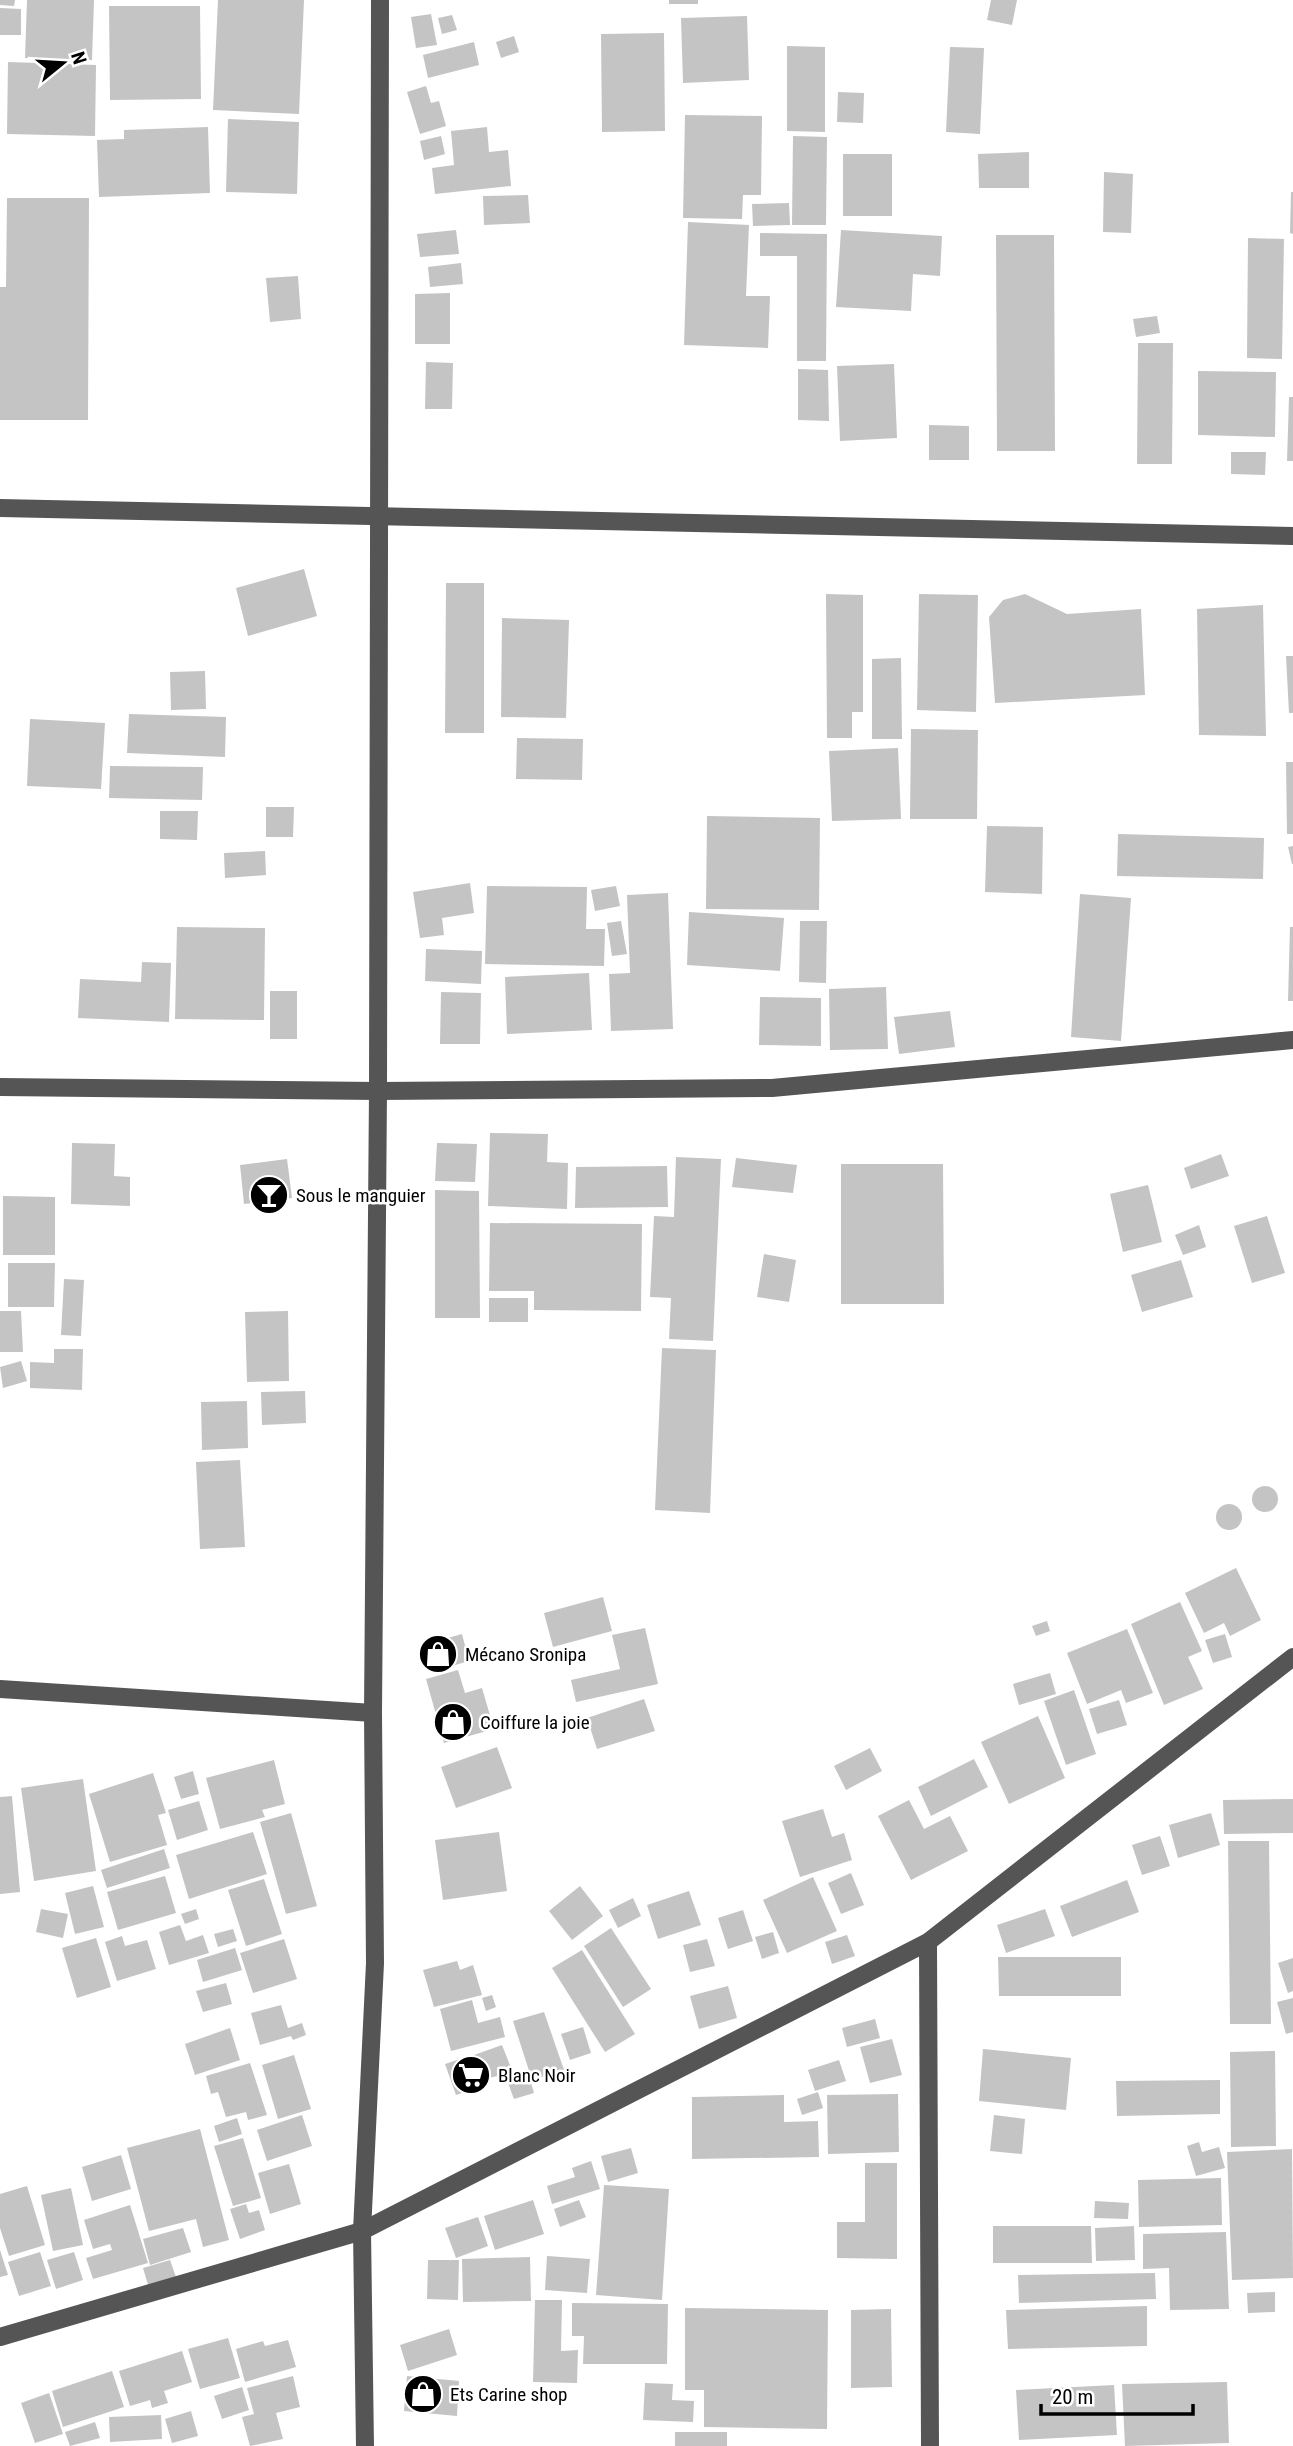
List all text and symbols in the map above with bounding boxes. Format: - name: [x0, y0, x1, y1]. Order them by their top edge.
- north arrow: [28, 28, 98, 98]
- text: N: [66, 49, 91, 67]
- bar icon: Sous le manguier: [248, 1174, 290, 1216]
- place label: Sous le manguier: [296, 1184, 426, 1207]
- shop icon: Mécano Sronipa: [417, 1633, 459, 1675]
- place label: Mécano Sronipa: [465, 1643, 586, 1666]
- shop icon: Coiffure la joie: [432, 1701, 474, 1743]
- place label: Coiffure la joie: [480, 1711, 590, 1734]
- supermarket icon: Blanc Noir: [450, 2054, 492, 2096]
- place label: Blanc Noir: [498, 2064, 576, 2087]
- scale bar: [1041, 2372, 1193, 2416]
- shop icon: Ets Carine shop: [402, 2373, 444, 2415]
- place label: Ets Carine shop: [450, 2383, 567, 2406]
- text: 20 m: [1052, 2385, 1093, 2409]

